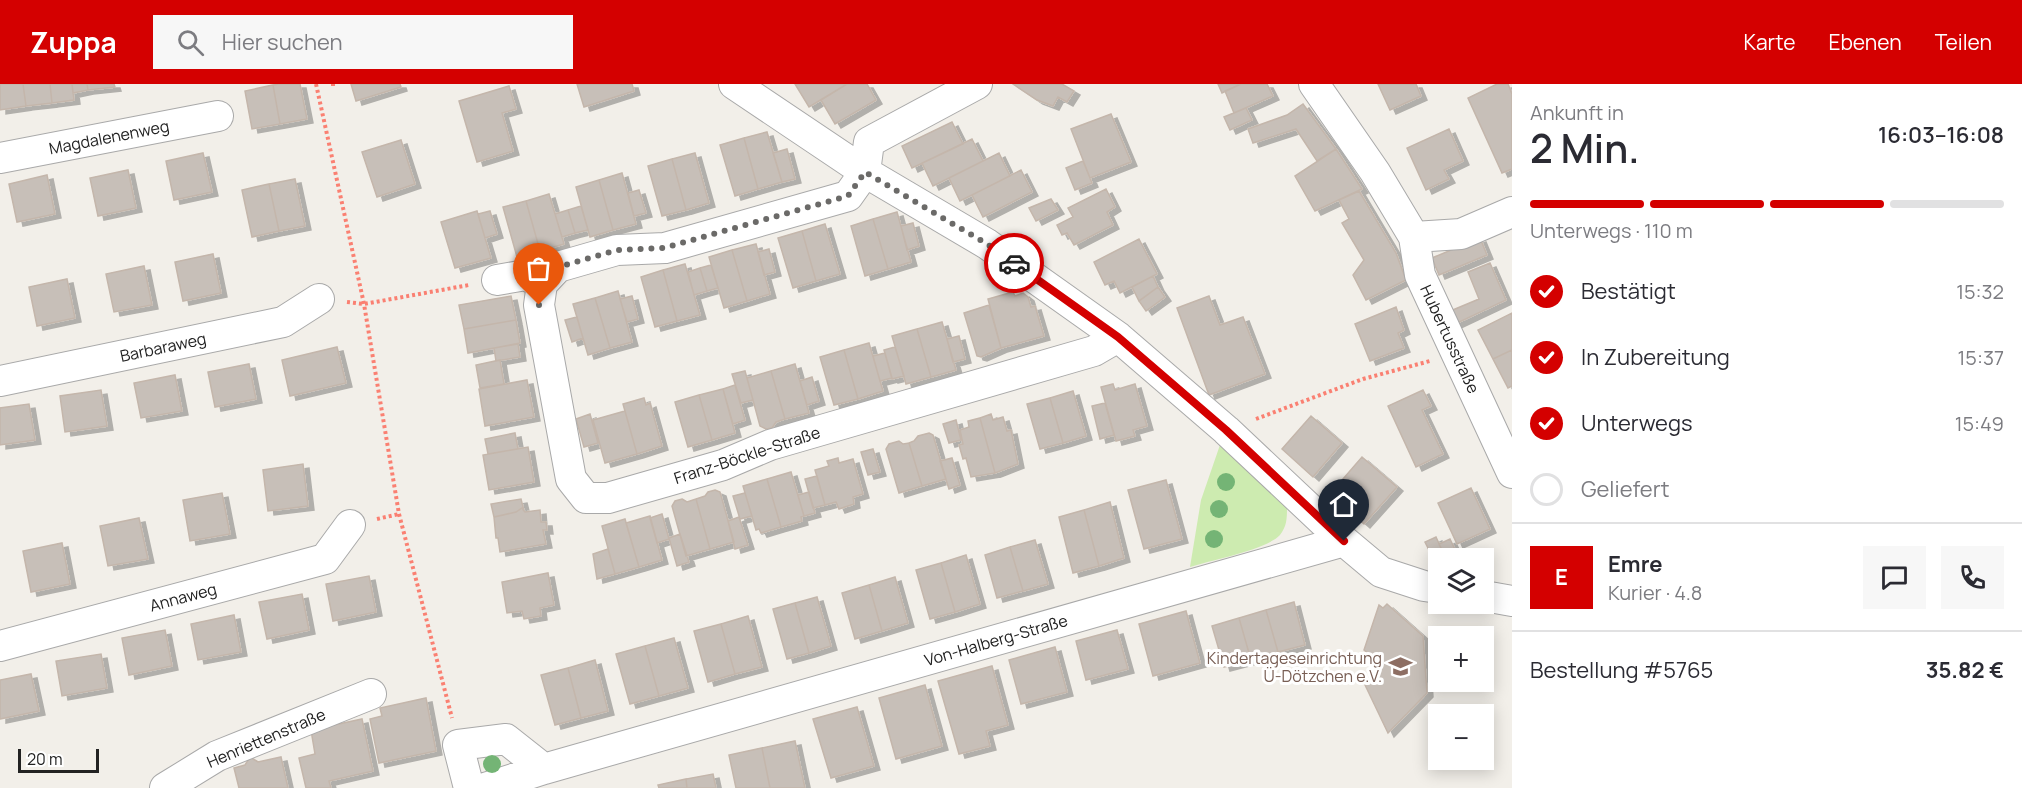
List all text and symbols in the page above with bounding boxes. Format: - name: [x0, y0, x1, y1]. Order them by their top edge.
- search box: [153, 15, 573, 69]
- text: Zuppa: [30, 23, 117, 61]
- icon: search: [174, 26, 207, 59]
- text: Hier suchen: [222, 27, 343, 57]
- text: Karte: [1743, 28, 1795, 56]
- text: Ebenen: [1828, 28, 1902, 56]
- text: Teilen: [1935, 28, 1992, 56]
- text: Ankunft in: [1530, 99, 1624, 126]
- street label: Magdalenenweg: [47, 115, 171, 159]
- text: 16:03–16:08: [1878, 120, 2004, 150]
- text: 2 Min.: [1530, 121, 1639, 175]
- text: Unterwegs · 110 m: [1530, 217, 1693, 244]
- courier: [984, 233, 1044, 293]
- pin: [513, 243, 564, 305]
- icon: car: [998, 247, 1031, 280]
- icon: bag: [522, 252, 555, 285]
- icon: check: [1530, 275, 1563, 308]
- text: Bestätigt: [1581, 276, 1676, 306]
- text: 15:32: [1956, 278, 2004, 305]
- street label: Hubertusstraße: [1415, 281, 1485, 397]
- street label: Barbaraweg: [118, 327, 208, 367]
- icon: check: [1530, 341, 1563, 374]
- text: In Zubereitung: [1581, 342, 1730, 372]
- text: 15:37: [1958, 344, 2004, 371]
- icon: check: [1530, 407, 1563, 440]
- text: Unterwegs: [1581, 408, 1693, 438]
- text: 15:49: [1955, 410, 2004, 437]
- street label: Franz-Böckle-Straße: [671, 421, 823, 489]
- text: Geliefert: [1581, 474, 1669, 504]
- pin: [1318, 479, 1369, 541]
- icon: home: [1327, 488, 1360, 521]
- button: chat: [1863, 546, 1926, 609]
- button: phone: [1941, 546, 2004, 609]
- map controls: [1428, 548, 1494, 770]
- button: layers: [1428, 548, 1494, 614]
- text: Emre: [1608, 549, 1662, 579]
- text: E: [1555, 562, 1568, 592]
- street label: Annaweg: [147, 578, 219, 616]
- text: Kurier · 4.8: [1608, 579, 1702, 606]
- street label: Von-Halberg-Straße: [922, 609, 1070, 671]
- button: +: [1428, 626, 1494, 692]
- place label: Kindertageseinrichtung Ü-Dötzchen e.V.: [1207, 647, 1382, 687]
- school or university icon: Kindertageseinrichtung Ü-Dötzchen e.V.: [1387, 654, 1413, 680]
- text: Bestellung #5765: [1530, 655, 1713, 685]
- text: 35.82 €: [1926, 655, 2004, 685]
- street label: Henriettenstraße: [203, 703, 329, 773]
- button: −: [1428, 704, 1494, 770]
- scale bar: [18, 746, 99, 774]
- text: 20 m: [27, 748, 63, 770]

